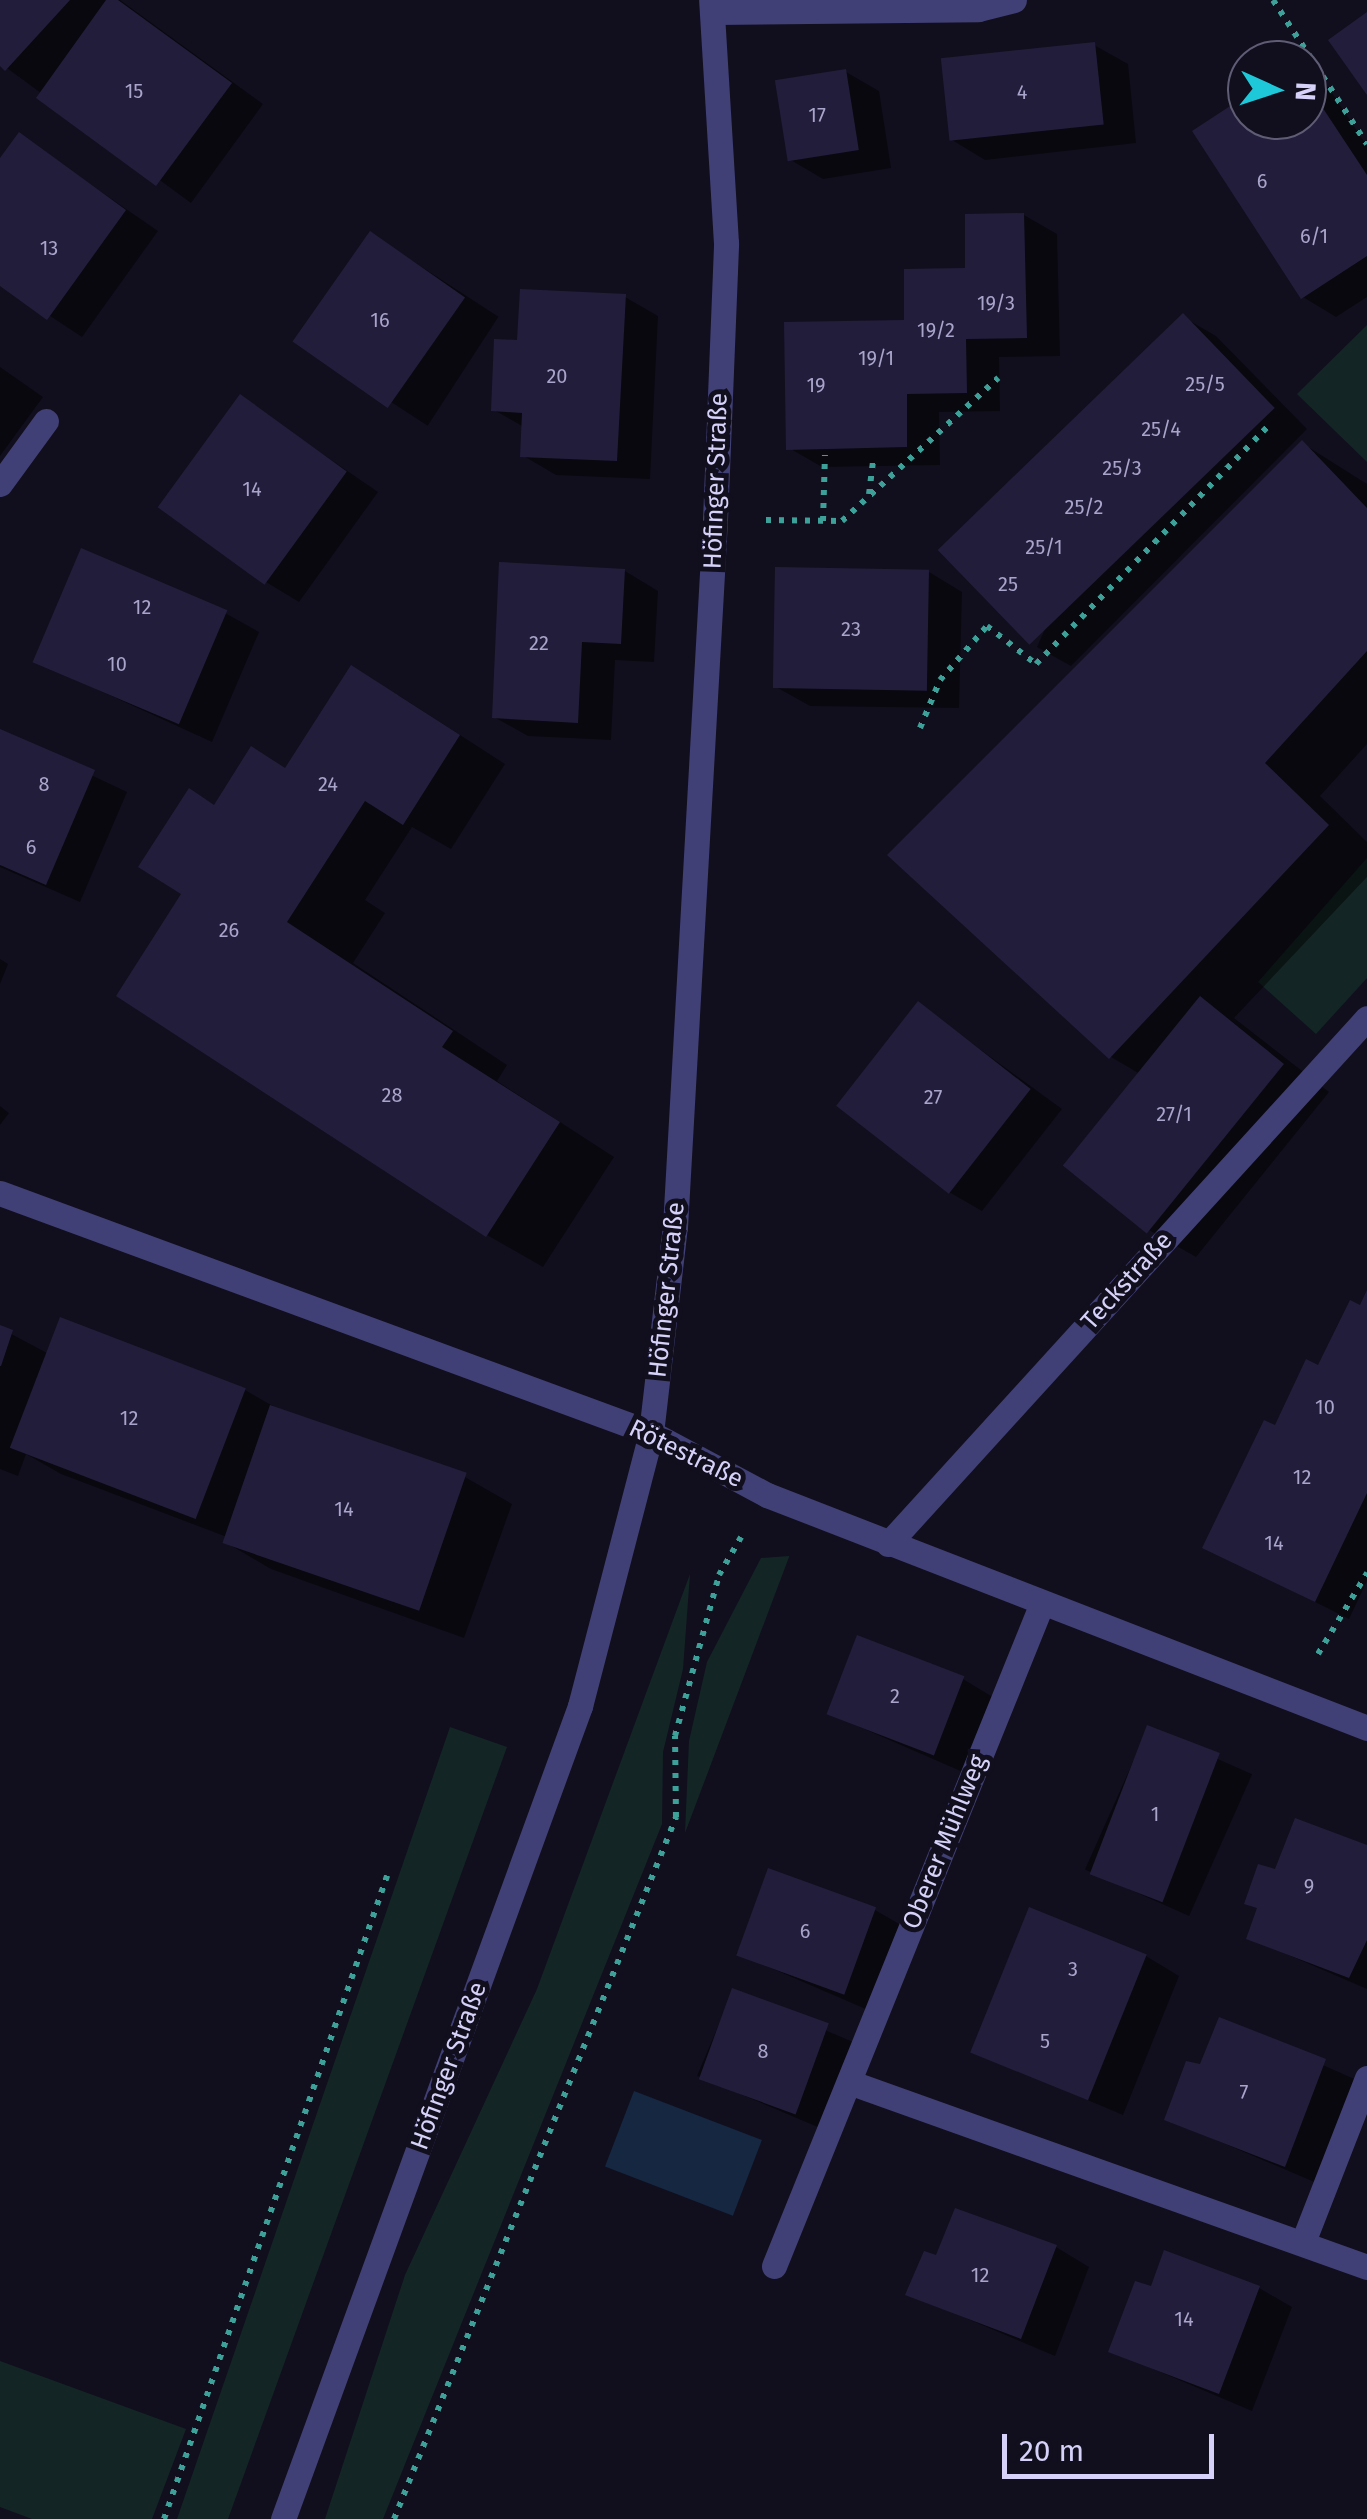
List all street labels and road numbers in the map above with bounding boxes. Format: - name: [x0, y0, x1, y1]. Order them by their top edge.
- street label: Höfinger Straße: [698, 392, 734, 570]
- street label: Höfinger Straße: [643, 1201, 691, 1379]
- street label: Teckstraße: [1075, 1226, 1179, 1336]
- street label: Rötestraße: [624, 1414, 748, 1494]
- street label: Oberer Mühlweg: [896, 1751, 994, 1933]
- street label: Höfinger Straße: [405, 1978, 493, 2154]

